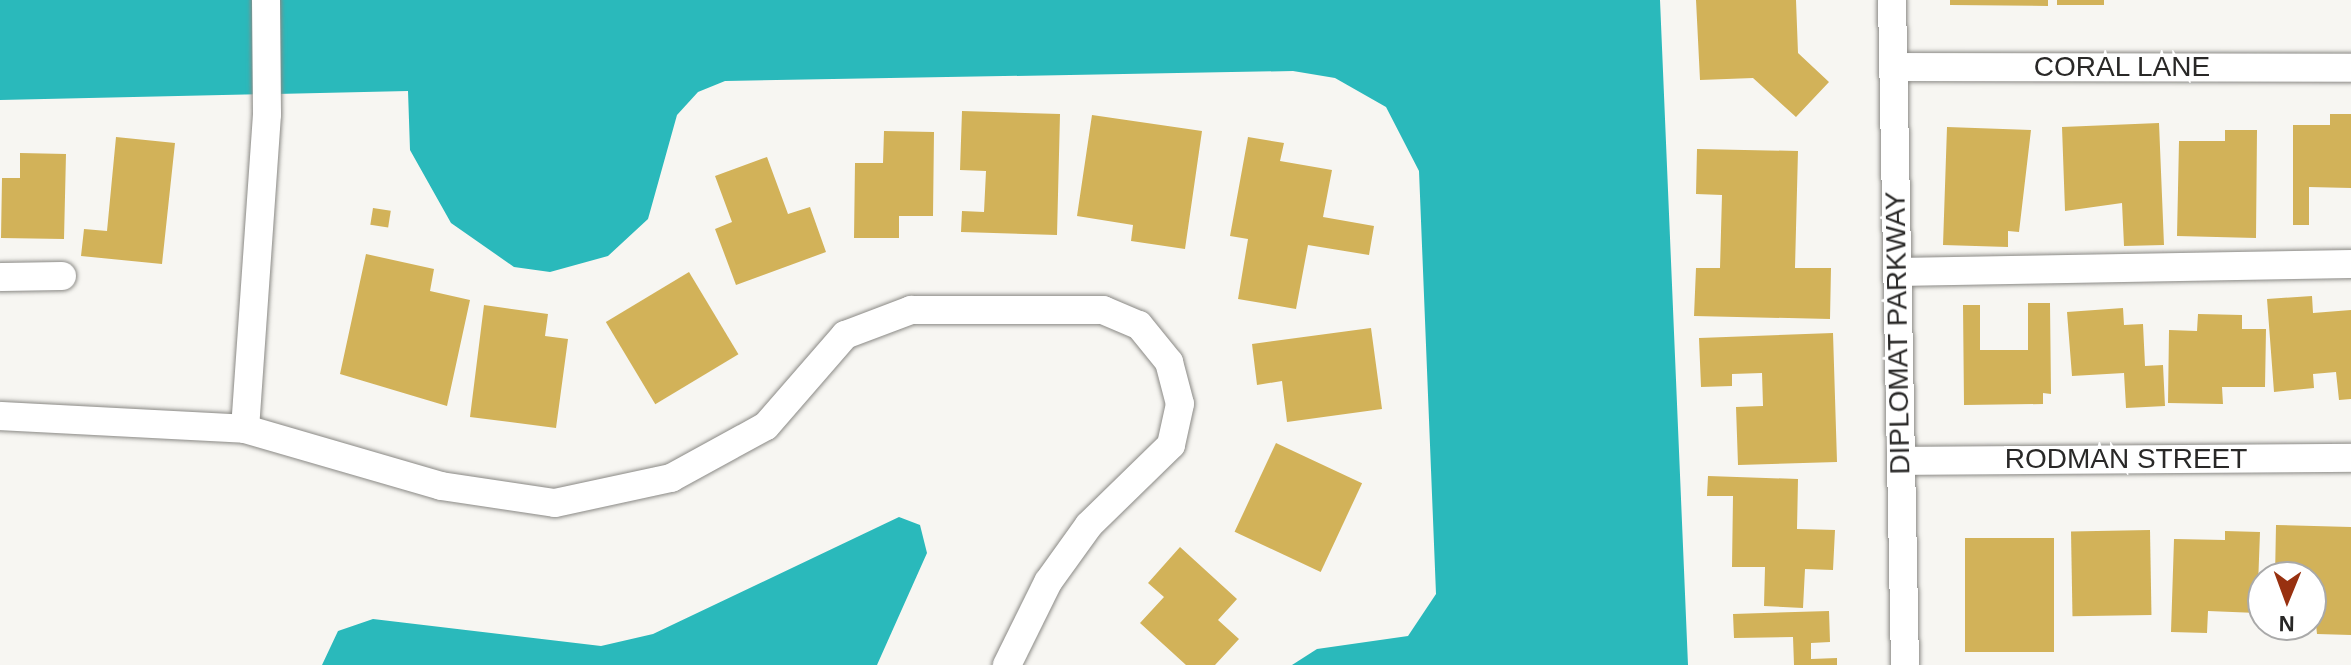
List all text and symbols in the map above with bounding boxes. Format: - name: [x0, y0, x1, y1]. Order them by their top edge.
- street label: CORAL LANE: [2033, 50, 2211, 84]
- street label: DIPLOMAT PARKWAY: [1879, 191, 1917, 475]
- street label: RODMAN STREET: [2005, 442, 2247, 476]
- north arrow: [2247, 561, 2327, 641]
- text: N: [2278, 611, 2295, 636]

